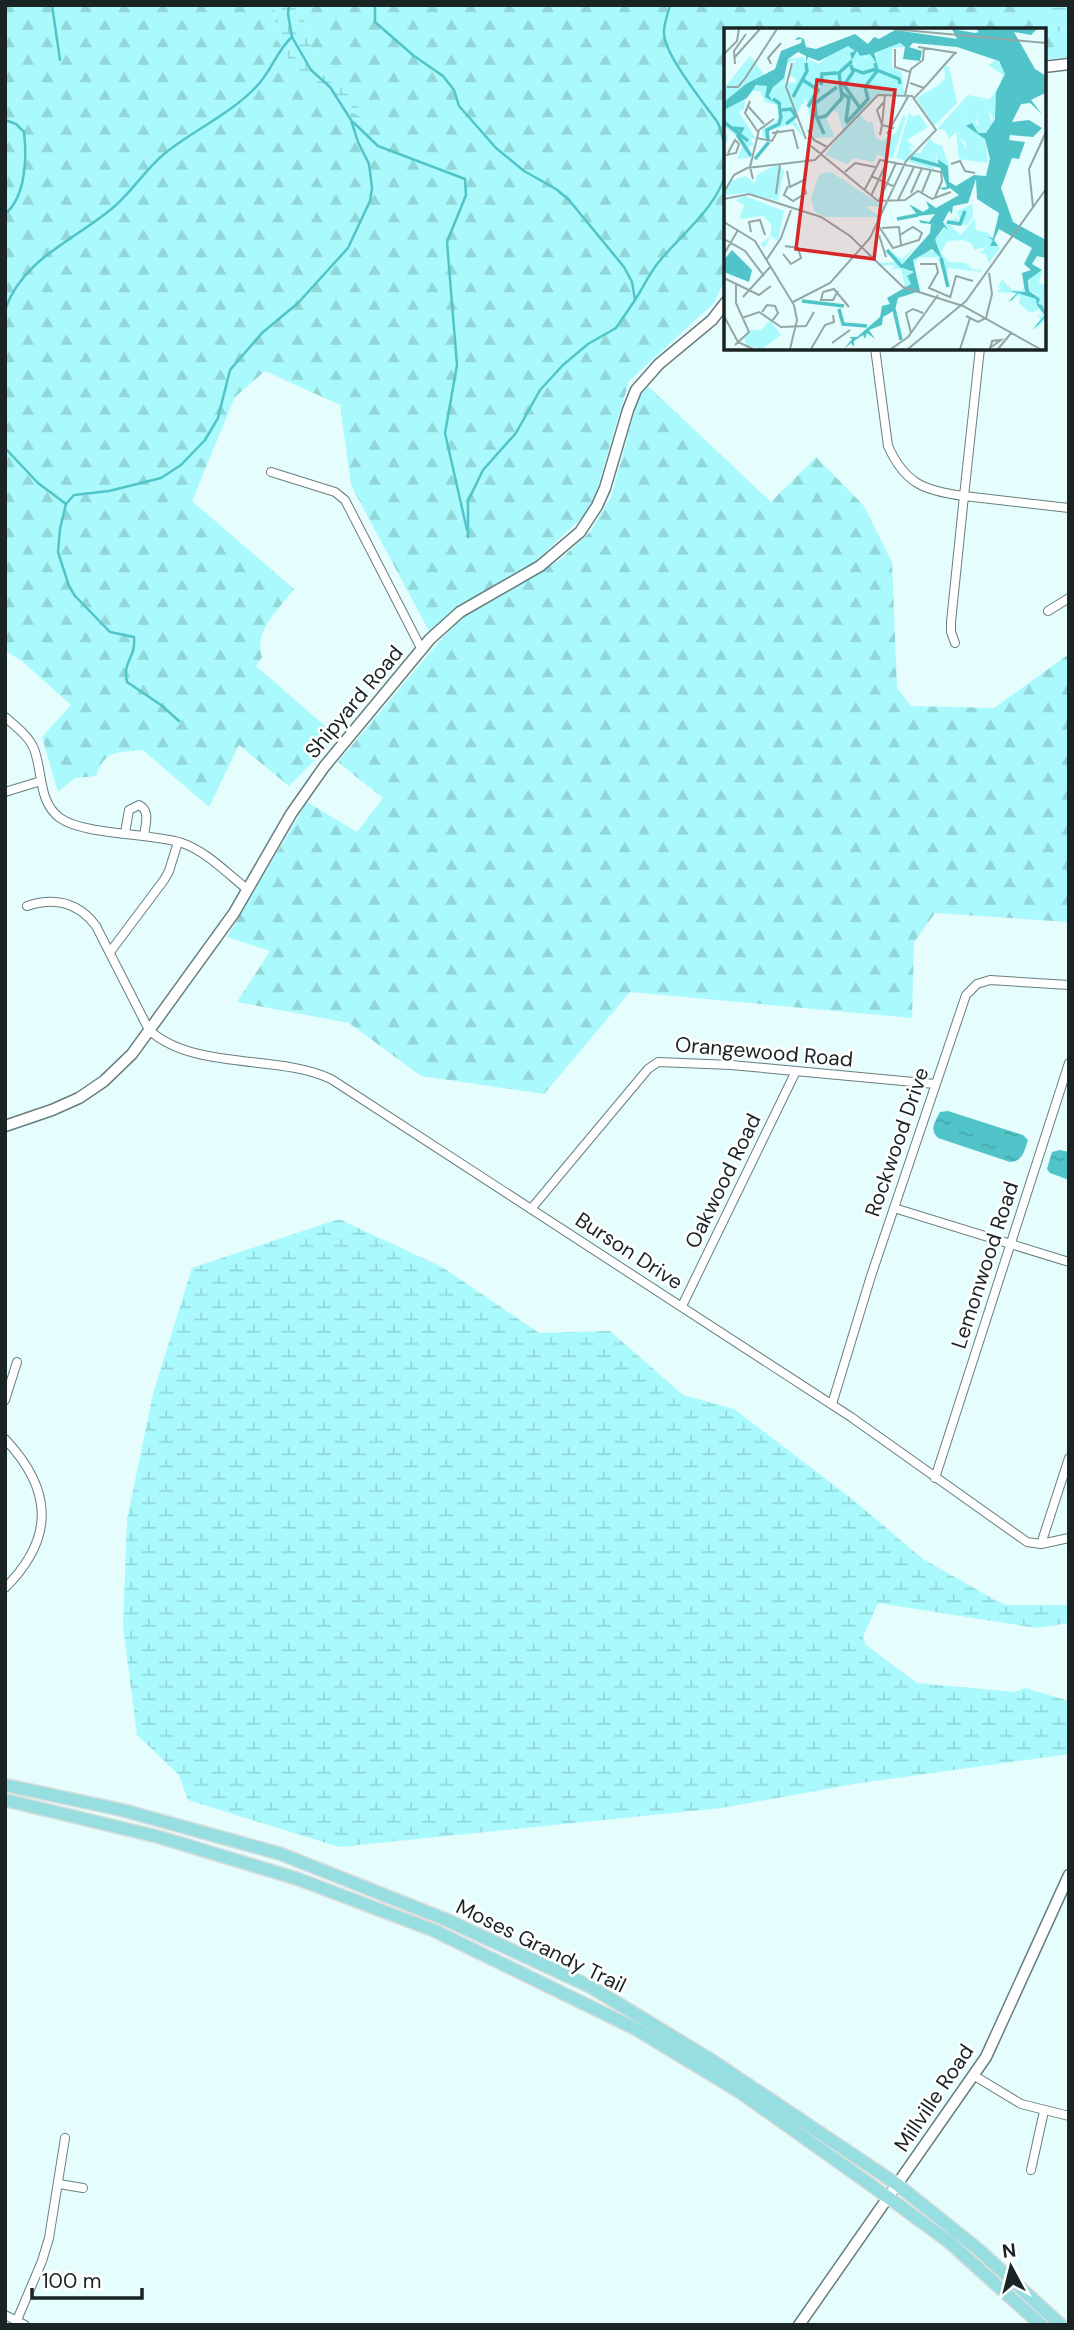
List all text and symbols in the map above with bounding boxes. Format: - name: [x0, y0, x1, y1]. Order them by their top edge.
- inset map: [724, 28, 1046, 350]
- street label: Shipyard Road: [299, 640, 409, 764]
- street label: Orangewood Road: [674, 1030, 854, 1074]
- street label: Rockwood Drive: [858, 1064, 936, 1220]
- street label: Oakwood Road: [678, 1109, 768, 1253]
- street label: Lemonwood Road: [945, 1178, 1025, 1352]
- street label: Burson Drive: [570, 1206, 688, 1296]
- street label: Moses Grandy Trail: [451, 1893, 631, 1999]
- street label: Millville Road: [888, 2039, 980, 2157]
- north arrow: [976, 2232, 1046, 2302]
- text: N: [1001, 2237, 1017, 2264]
- scale bar: [32, 2256, 142, 2300]
- text: 100 m: [42, 2267, 102, 2295]

